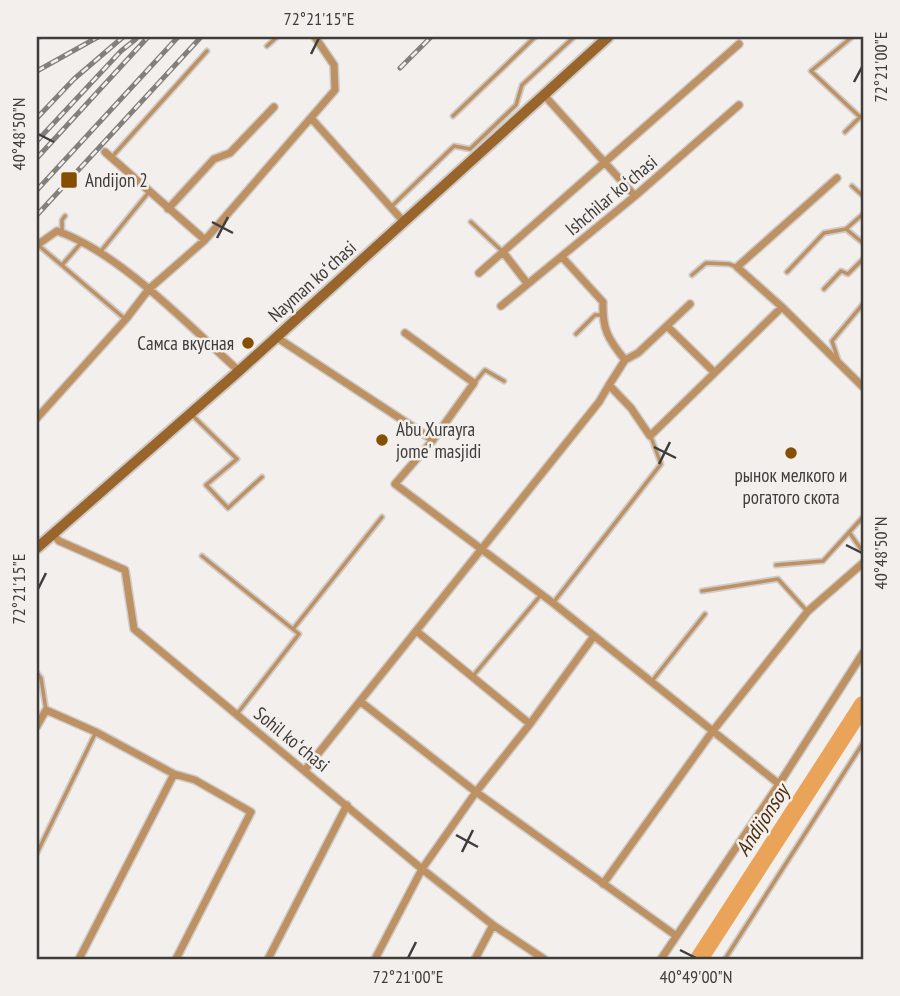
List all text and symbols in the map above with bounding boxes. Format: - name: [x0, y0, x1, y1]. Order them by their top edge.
- text: 72°21'15"E: [284, 7, 354, 30]
- text: 72°21'00"E: [869, 32, 892, 102]
- text: 40°48'50"N: [7, 98, 30, 170]
- street label: Ishchilar koʻchasi: [560, 150, 662, 240]
- place label: Andijon 2: [85, 168, 148, 192]
- marker: Andijon 2: [59, 170, 79, 190]
- street label: Nayman koʻchasi: [263, 235, 361, 327]
- place label: Самса вкусная: [137, 331, 234, 355]
- marker: Самса вкусная: [240, 335, 256, 351]
- place label: Abu Xurayra jome' masjidi: [396, 417, 481, 463]
- marker: Abu Xurayra jome' masjidi: [374, 432, 390, 448]
- marker: рынок мелкого и рогатого скота: [783, 445, 799, 461]
- place label: рынок мелкого и рогатого скота: [735, 463, 847, 509]
- text: 40°48'50"N: [869, 517, 892, 589]
- text: 72°21'15"E: [7, 554, 30, 624]
- street label: Sohil koʻchasi: [249, 701, 335, 777]
- water label: Andijonsoy: [729, 777, 797, 861]
- text: 72°21'00"E: [373, 965, 443, 988]
- text: 40°49'00"N: [660, 965, 732, 988]

